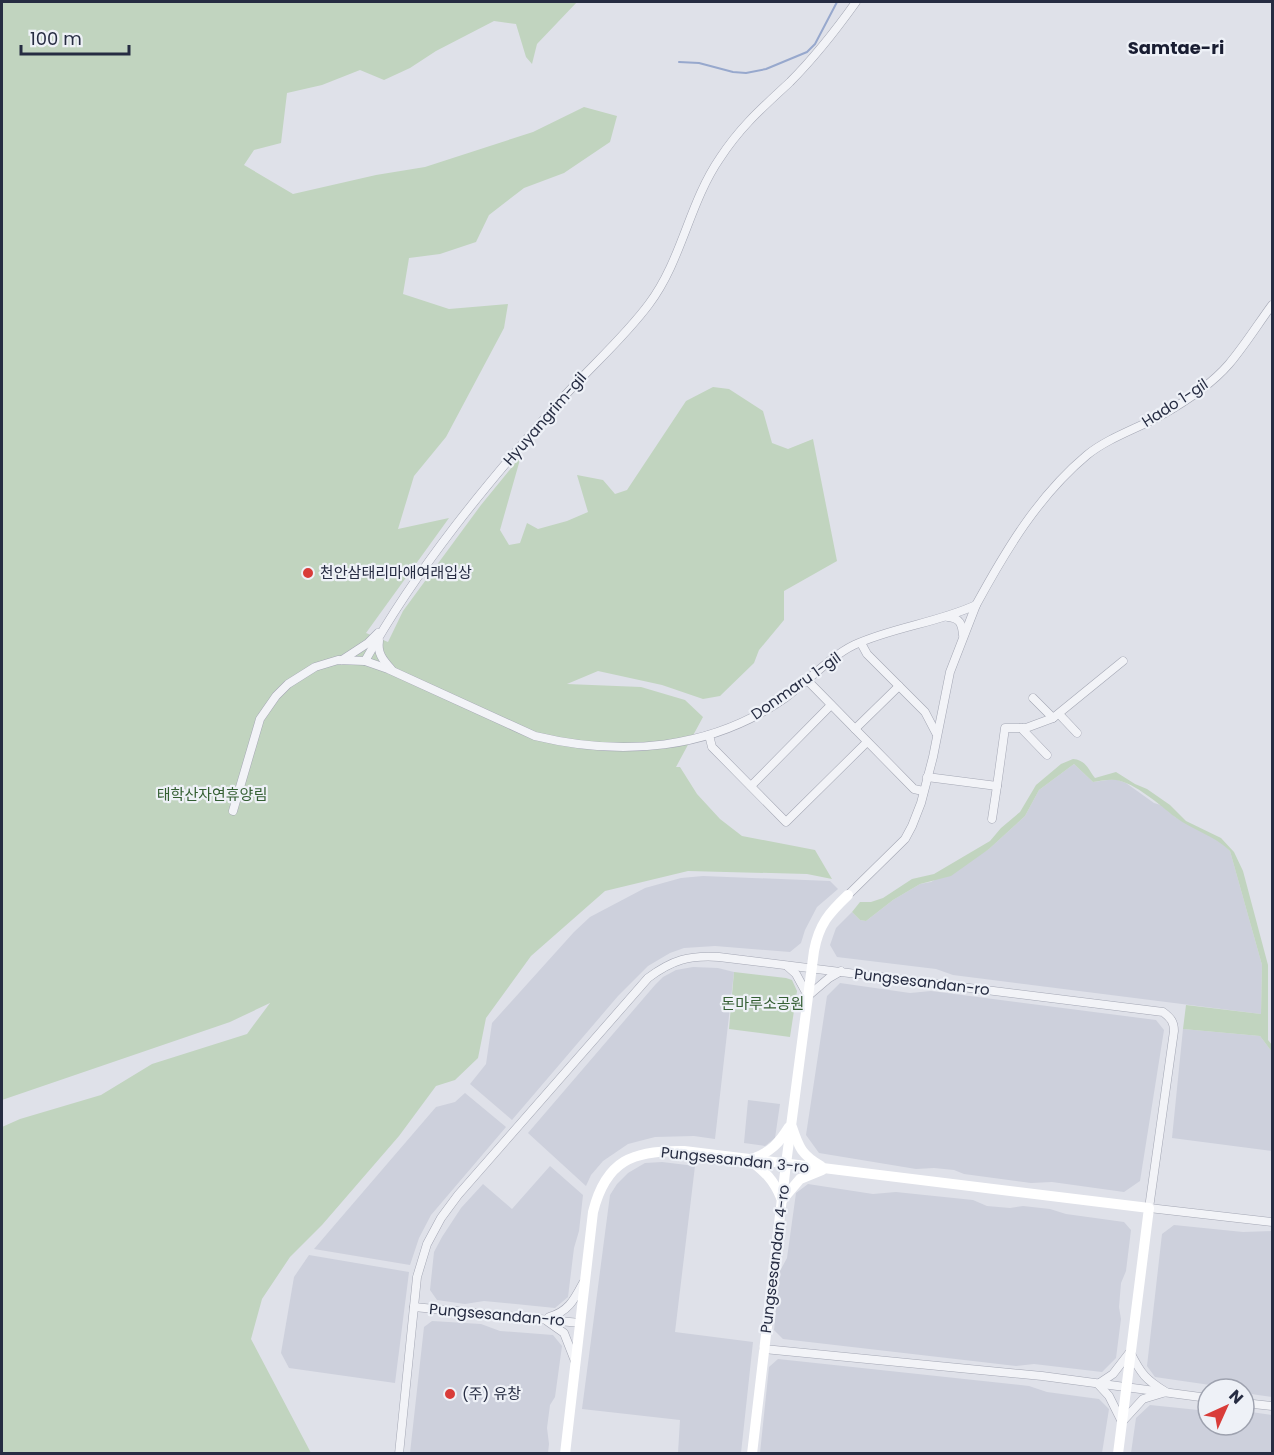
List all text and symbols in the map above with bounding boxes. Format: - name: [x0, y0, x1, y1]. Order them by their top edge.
- scale bar: [21, 18, 129, 56]
- text: 100 m: [30, 26, 82, 51]
- district label: Samtae-ri: [1128, 35, 1224, 60]
- street label: Hyuyangrim-gil: [498, 368, 591, 470]
- street label: Hado 1-gil: [1138, 373, 1212, 432]
- place label: 천안삼태리마애여래입상: [320, 562, 472, 583]
- marker: 천안삼태리마애여래입상: [301, 566, 315, 580]
- street label: Donmaru 1-gil: [747, 647, 845, 724]
- park label: 태학산자연휴양림: [157, 784, 267, 805]
- street label: Pungsesandan-ro: [853, 963, 991, 1000]
- park label: 돈마루소공원: [722, 993, 804, 1014]
- street label: Pungsesandan 3-ro: [660, 1141, 810, 1178]
- street label: Pungsesandan 4-ro: [755, 1183, 794, 1334]
- street label: Pungsesandan-ro: [428, 1298, 566, 1331]
- north arrow: [1196, 1377, 1256, 1437]
- place label: (주) 유창: [462, 1383, 521, 1404]
- text: N: [1224, 1384, 1249, 1409]
- marker: (주) 유창: [443, 1387, 457, 1401]

